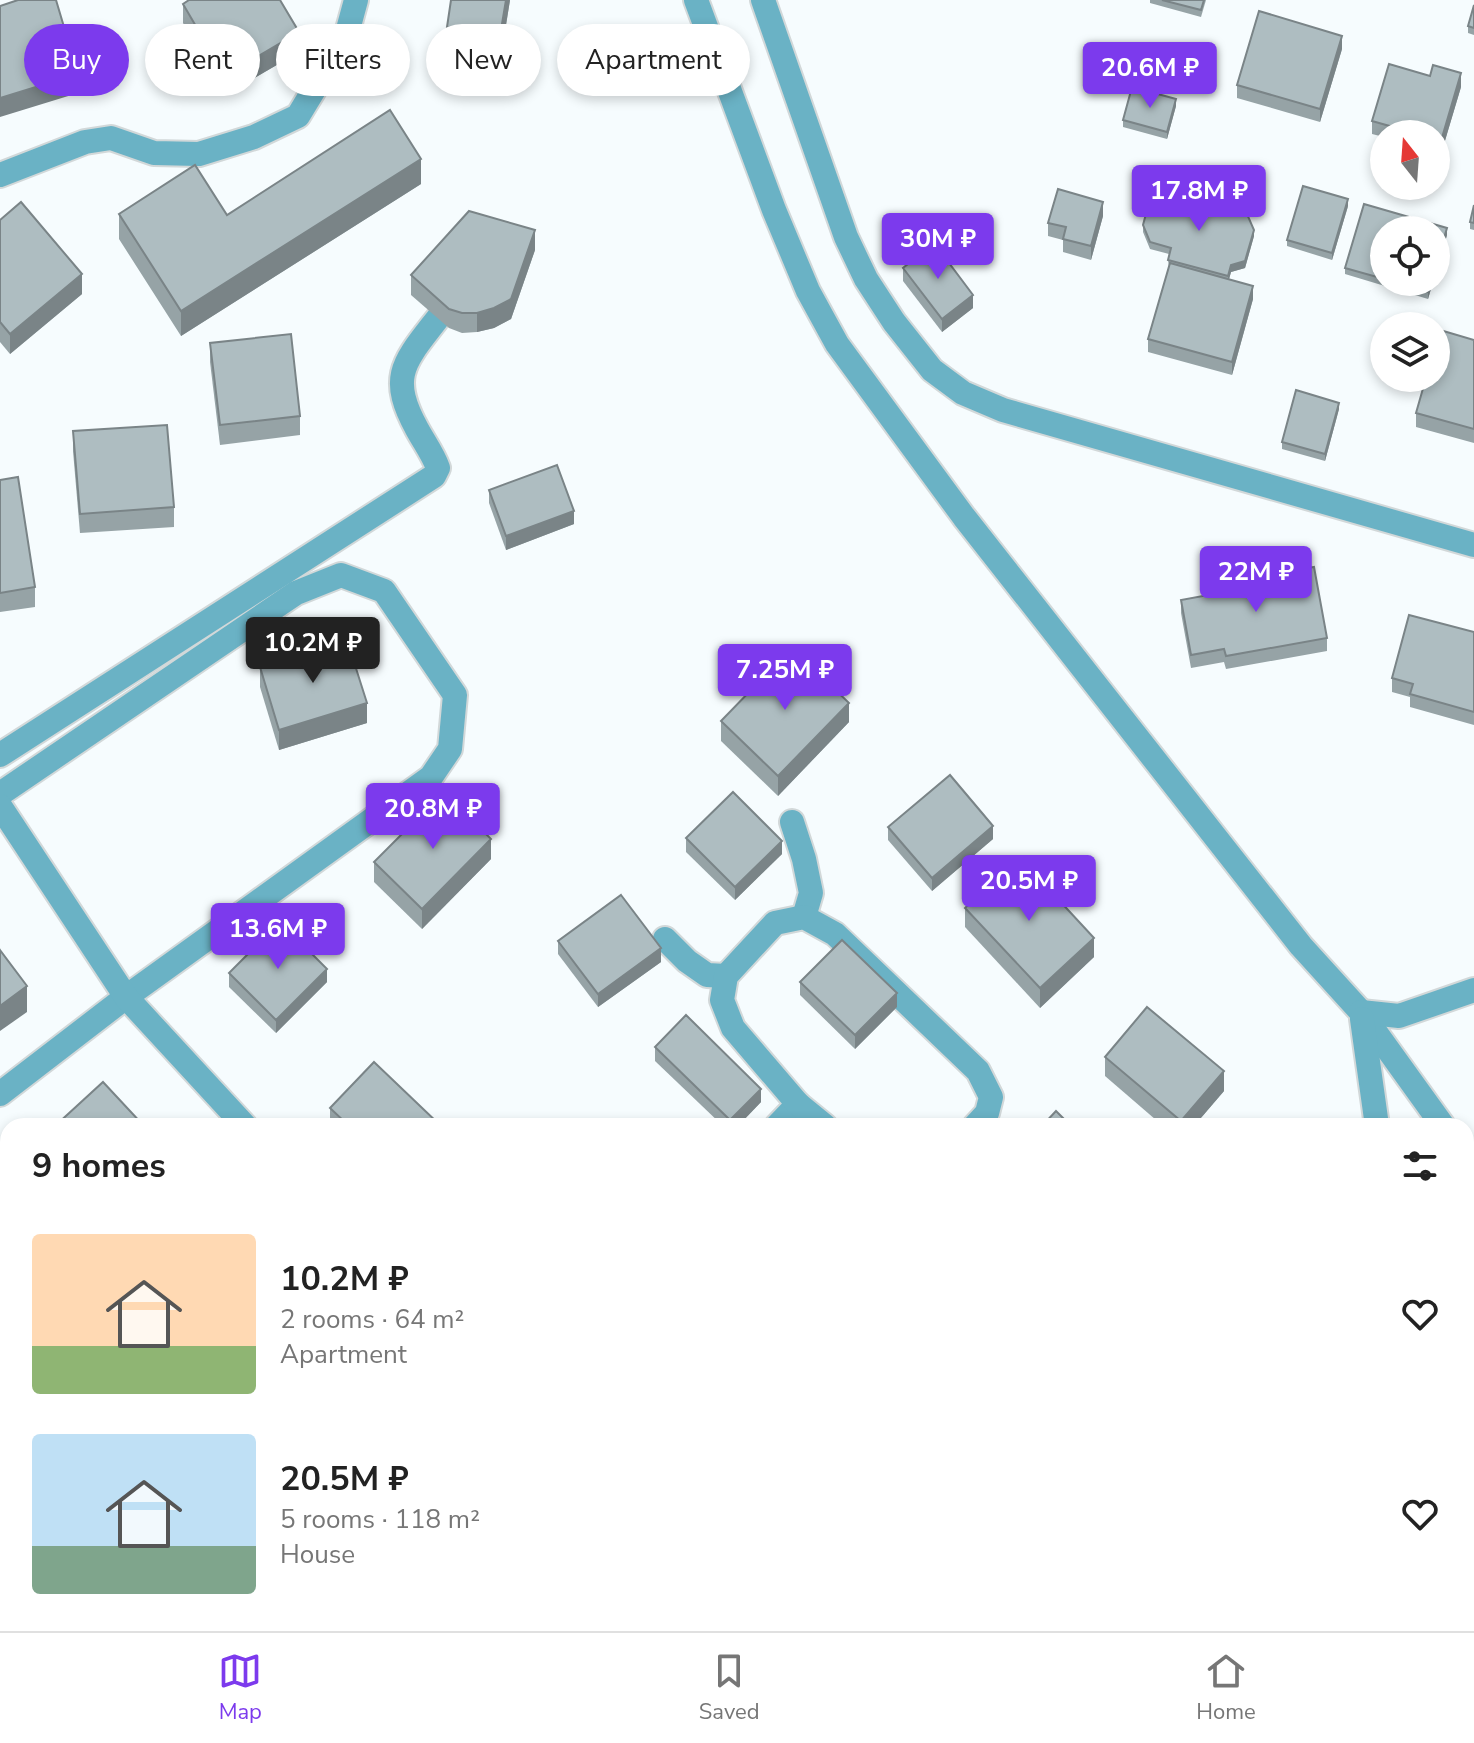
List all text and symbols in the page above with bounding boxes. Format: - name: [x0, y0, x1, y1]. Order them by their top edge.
- chip: Buy: [24, 24, 129, 96]
- chip: Rent: [145, 24, 260, 96]
- chip: Filters: [276, 24, 410, 96]
- chip: New: [426, 24, 541, 96]
- chip: Apartment: [557, 24, 750, 96]
- pin: 20.6M ₽: [1076, 42, 1224, 110]
- text: 20.6M ₽: [1101, 50, 1199, 85]
- north arrow: [1370, 120, 1450, 200]
- map controls: [1370, 120, 1450, 392]
- pin: 17.8M ₽: [1125, 165, 1273, 233]
- text: 17.8M ₽: [1150, 173, 1248, 208]
- pin: 30M ₽: [882, 213, 994, 281]
- button: locate: [1370, 216, 1450, 296]
- text: 30M ₽: [900, 221, 976, 256]
- button: layers: [1370, 312, 1450, 392]
- pin: 22M ₽: [1200, 546, 1312, 614]
- text: 22M ₽: [1218, 554, 1294, 589]
- pin: 10.2M ₽: [239, 617, 387, 685]
- text: 10.2M ₽: [264, 625, 362, 660]
- pin: 7.25M ₽: [711, 644, 859, 712]
- text: 7.25M ₽: [736, 652, 834, 687]
- pin: 20.8M ₽: [359, 783, 507, 851]
- text: 20.8M ₽: [384, 791, 482, 826]
- pin: 20.5M ₽: [955, 855, 1103, 923]
- text: 20.5M ₽: [980, 863, 1078, 898]
- pin: 13.6M ₽: [204, 903, 352, 971]
- text: 13.6M ₽: [229, 911, 327, 946]
- text: 9 homes: [32, 1143, 166, 1189]
- icon: filters: [1398, 1144, 1442, 1188]
- text: 10.2M ₽: [280, 1256, 409, 1302]
- icon: home: [96, 1266, 192, 1362]
- icon: heart: [1398, 1292, 1442, 1336]
- text: 2 rooms · 64 m²: [280, 1302, 464, 1337]
- text: Apartment: [280, 1337, 407, 1372]
- text: 20.5M ₽: [280, 1456, 409, 1502]
- icon: home: [96, 1466, 192, 1562]
- icon: heart: [1398, 1492, 1442, 1536]
- text: 5 rooms · 118 m²: [280, 1502, 480, 1537]
- text: House: [280, 1537, 355, 1572]
- tab: Map: [218, 1649, 262, 1727]
- tab: Saved: [699, 1649, 760, 1727]
- tab: Home: [1196, 1649, 1256, 1727]

